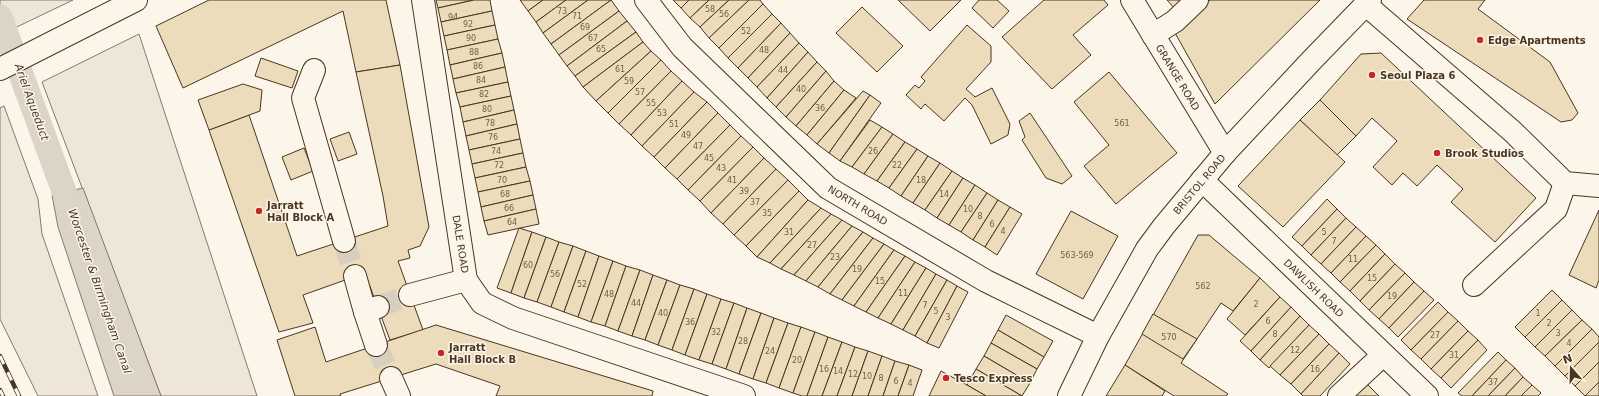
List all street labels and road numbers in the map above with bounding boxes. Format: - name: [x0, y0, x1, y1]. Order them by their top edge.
- street label: GRANGE ROAD: [1154, 42, 1202, 113]
- street label: BRISTOL ROAD: [1171, 152, 1228, 217]
- street label: NORTH ROAD: [826, 183, 890, 228]
- street label: DALE ROAD: [450, 214, 471, 274]
- street label: DAWLISH ROAD: [1282, 257, 1346, 320]

